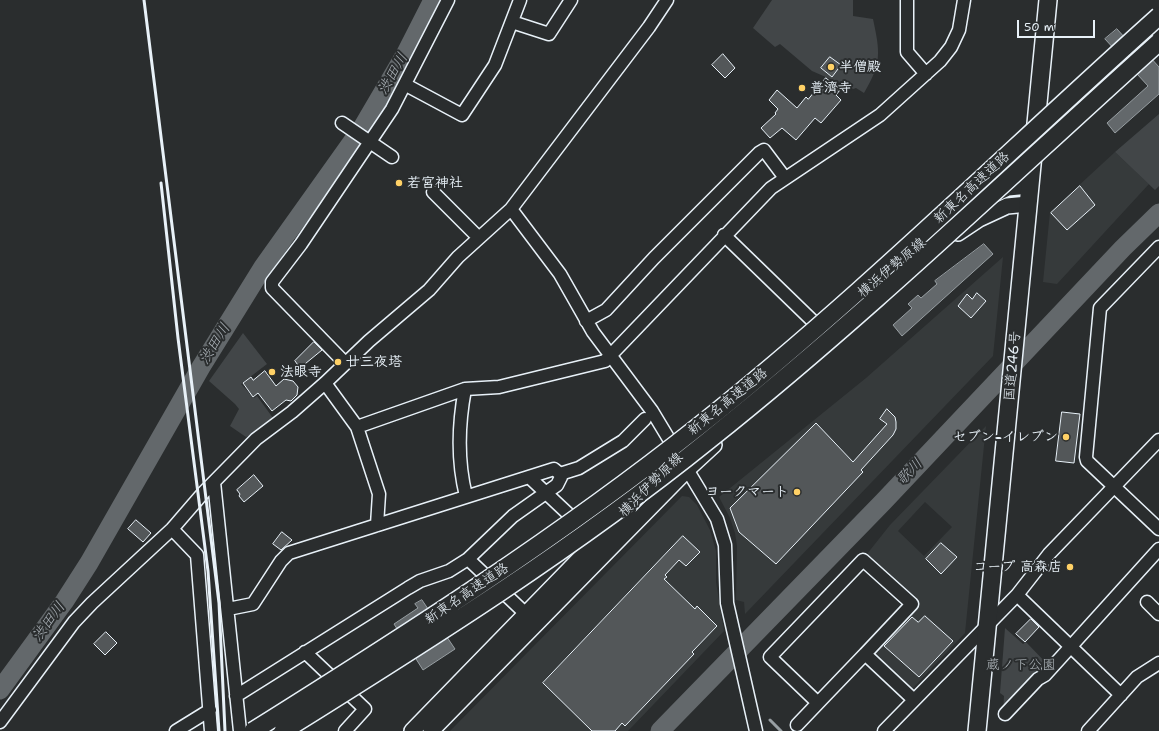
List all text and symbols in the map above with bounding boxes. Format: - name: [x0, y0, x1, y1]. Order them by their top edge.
- scale bar: [1019, 12, 1097, 38]
- text: 50 m: [1024, 19, 1054, 35]
- water label: 渋田川: [374, 50, 412, 98]
- place label: 半僧殿: [839, 59, 881, 75]
- marker: 半僧殿: [826, 62, 836, 72]
- place label: 普濟寺: [810, 80, 852, 96]
- marker: 普濟寺: [797, 83, 807, 93]
- street label: 新東名高速道路: [930, 148, 1014, 228]
- place label: 若宮神社: [407, 175, 463, 191]
- marker: 若宮神社: [394, 178, 404, 188]
- street label: 横浜伊勢原線: [854, 235, 930, 301]
- water label: 渋田川: [195, 320, 235, 368]
- street label: 国道246号: [1002, 330, 1024, 402]
- place label: 廿三夜塔: [346, 354, 402, 370]
- marker: 廿三夜塔: [333, 357, 343, 367]
- place label: 法眼寺: [280, 364, 322, 380]
- street label: 新東名高速道路: [685, 365, 771, 439]
- marker: 法眼寺: [267, 367, 277, 377]
- place label: セブン-イレブン: [953, 429, 1058, 445]
- marker: セブン-イレブン: [1061, 432, 1071, 442]
- street label: 横浜伊勢原線: [615, 449, 687, 521]
- water label: 歌川: [893, 455, 927, 489]
- place label: ヨークマート: [706, 484, 789, 500]
- marker: ヨークマート: [792, 487, 802, 497]
- place label: コープ 高森店: [973, 559, 1062, 575]
- street label: 新東名高速道路: [422, 560, 512, 628]
- marker: コープ 高森店: [1065, 562, 1075, 572]
- water label: 渋田川: [28, 599, 70, 645]
- park label: 蔵ノ下公園: [986, 657, 1056, 673]

